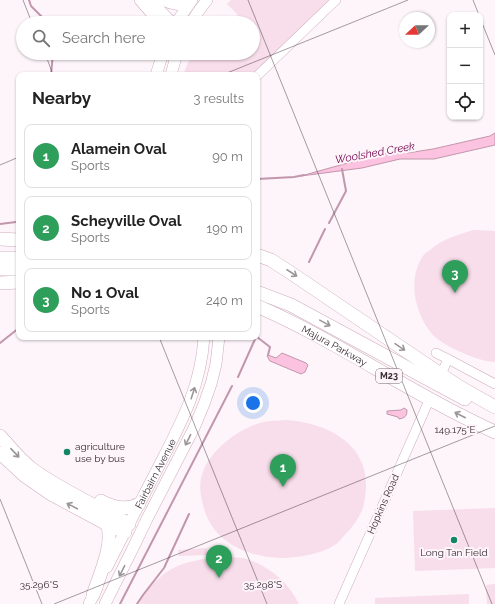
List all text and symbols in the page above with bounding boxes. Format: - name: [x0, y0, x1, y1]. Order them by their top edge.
- north arrow: [399, 12, 435, 48]
- map controls: [447, 12, 483, 120]
- button: +: [447, 12, 483, 48]
- search box: [16, 16, 260, 60]
- icon: search: [30, 27, 52, 49]
- text: Search here: [62, 29, 145, 47]
- button: −: [447, 48, 483, 84]
- button: locate: [447, 84, 483, 120]
- text: Nearby: [32, 88, 91, 108]
- text: 3 results: [194, 91, 244, 106]
- text: Alamein Oval: [71, 140, 167, 158]
- water label: Woolshed Creek: [334, 140, 416, 166]
- text: 1: [43, 149, 49, 164]
- text: 90 m: [212, 149, 243, 164]
- text: Sports: [71, 158, 110, 173]
- text: Scheyville Oval: [71, 212, 182, 230]
- text: 2: [42, 221, 50, 236]
- text: 190 m: [207, 221, 243, 236]
- text: Sports: [71, 230, 110, 245]
- pin: 3: [442, 260, 468, 293]
- one-way arrow: [286, 269, 297, 277]
- text: No 1 Oval: [71, 284, 139, 302]
- text: 3: [42, 293, 50, 308]
- text: 240 m: [206, 293, 243, 308]
- text: Sports: [71, 302, 110, 317]
- one-way arrow: [319, 320, 331, 328]
- street label: Majura Parkway: [300, 323, 370, 368]
- one-way arrow: [394, 342, 405, 351]
- road number: M23: [376, 369, 402, 383]
- one-way arrow: [190, 386, 197, 399]
- your location: [243, 393, 263, 413]
- one-way arrow: [454, 411, 466, 418]
- text: 149.175°E: [434, 424, 476, 435]
- one-way arrow: [184, 434, 191, 446]
- street label: Fairbairn Avenue: [132, 437, 178, 510]
- place label: agriculture use by bus: [75, 441, 125, 464]
- marker: agriculture use by bus: [62, 447, 72, 457]
- one-way arrow: [11, 448, 20, 458]
- pin: 1: [270, 454, 296, 487]
- street label: Hopkins Road: [365, 472, 401, 536]
- one-way arrow: [67, 501, 79, 509]
- marker: Long Tan Field: [449, 535, 459, 545]
- pin: 2: [206, 545, 232, 578]
- place label: Long Tan Field: [420, 547, 488, 558]
- one-way arrow: [117, 565, 125, 577]
- text: 35.296°S: [20, 579, 58, 590]
- text: 35.298°S: [244, 579, 282, 590]

